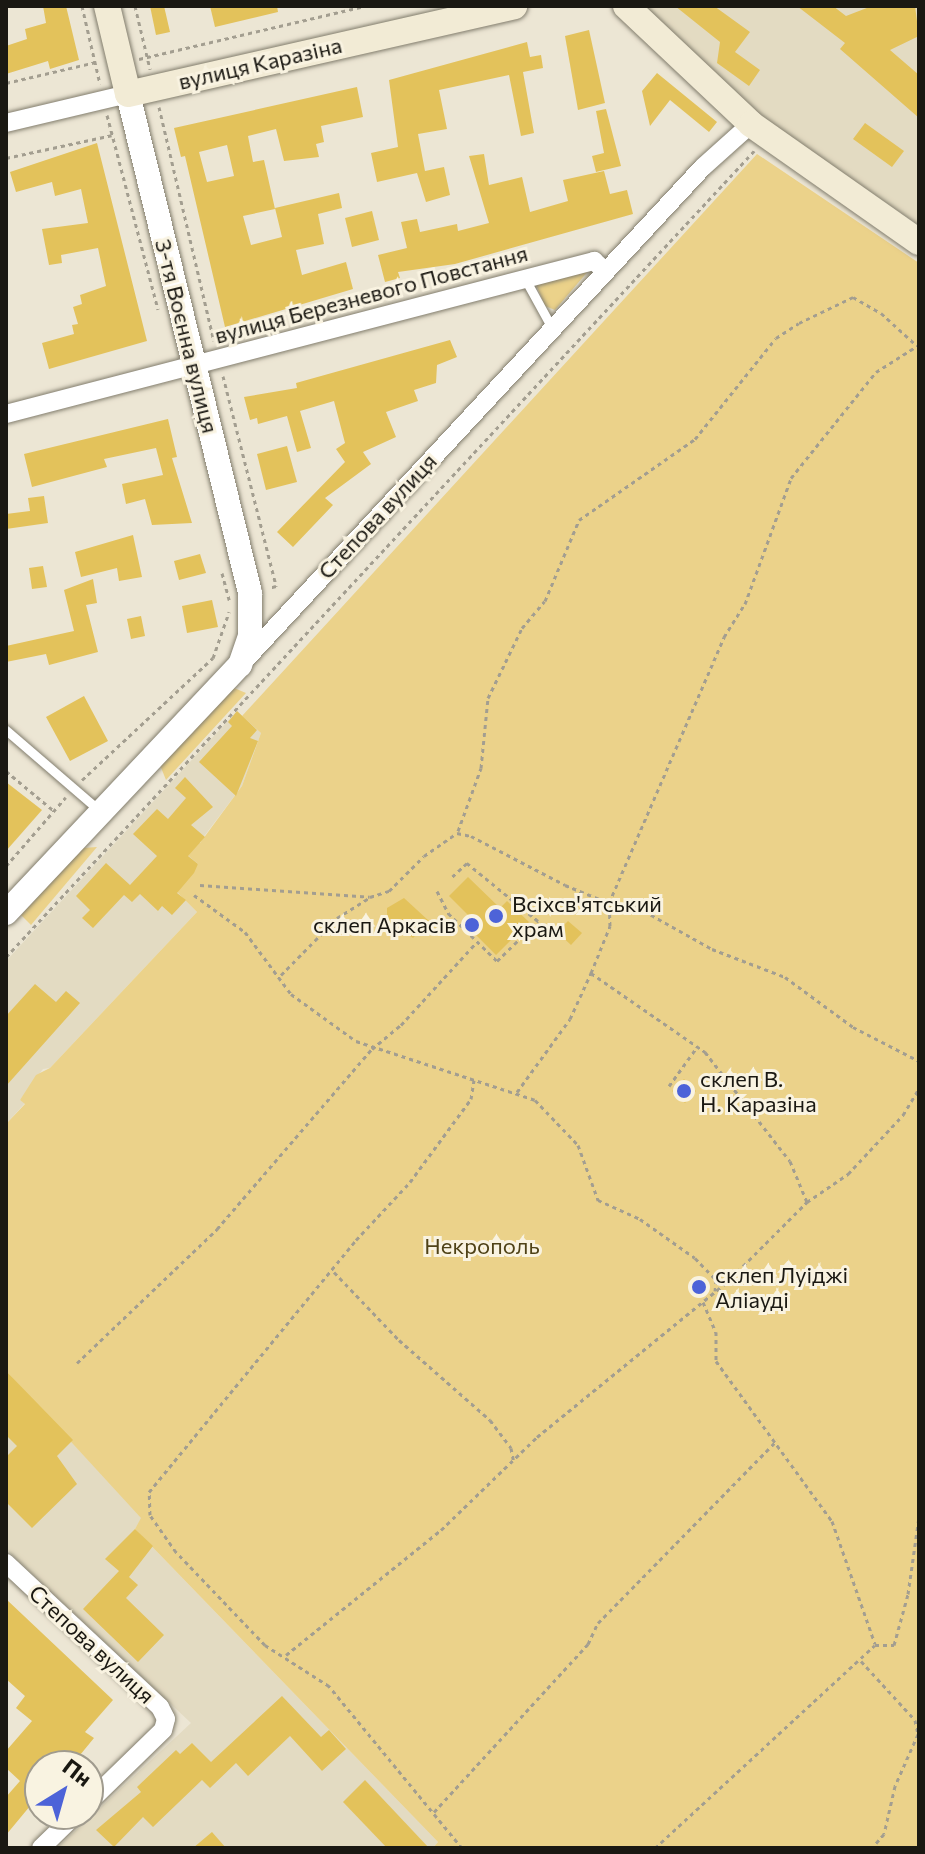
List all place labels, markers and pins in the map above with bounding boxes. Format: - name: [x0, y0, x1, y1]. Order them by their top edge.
- place label: Всіхсв'ятський храм: [512, 890, 662, 942]
- marker: Всіхсв'ятський храм: [487, 907, 505, 925]
- place label: склеп Аркасів: [313, 912, 456, 938]
- marker: склеп Аркасів: [463, 916, 481, 934]
- place label: склеп В. Н. Каразіна: [700, 1065, 817, 1116]
- marker: склеп В. Н. Каразіна: [675, 1082, 693, 1100]
- place label: склеп Луіджі Аліауді: [715, 1261, 848, 1312]
- marker: склеп Луіджі Аліауді: [690, 1278, 708, 1296]

